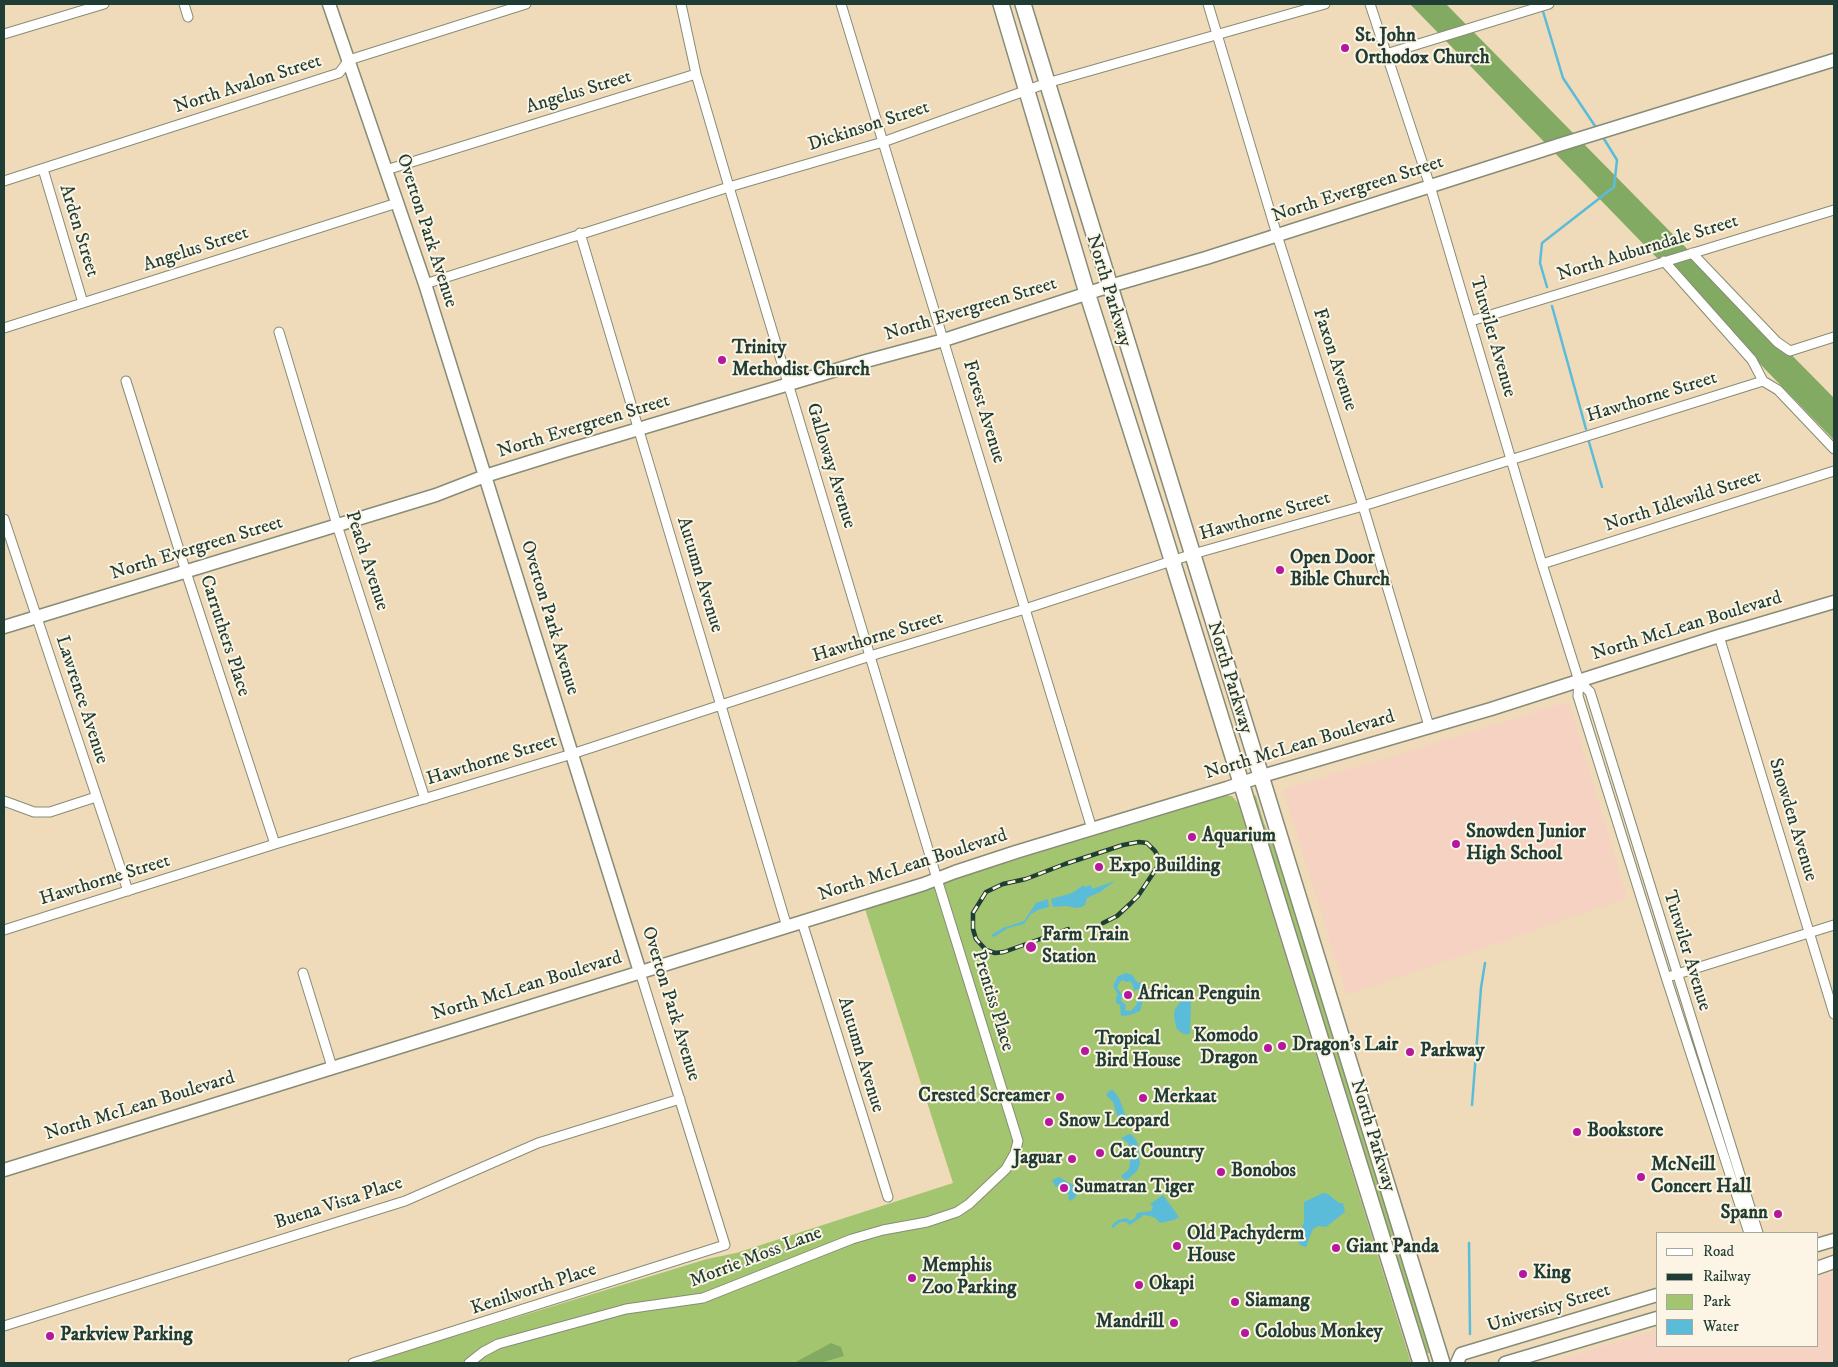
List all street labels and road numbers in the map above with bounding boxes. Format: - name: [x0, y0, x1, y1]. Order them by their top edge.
- street label: North Avalon Street: [171, 50, 325, 120]
- street label: Angelus Street: [523, 66, 635, 120]
- street label: Dickinson Street: [806, 97, 932, 157]
- street label: Overton Park Avenue: [390, 151, 462, 311]
- street label: North Evergreen Street: [1269, 152, 1447, 228]
- street label: Arden Street: [53, 182, 103, 280]
- street label: North Auburndale Street: [1555, 211, 1741, 287]
- street label: Angelus Street: [140, 222, 252, 278]
- street label: North Parkway: [1080, 232, 1136, 350]
- street label: North Evergreen Street: [882, 273, 1060, 347]
- street label: Tutwiler Avenue: [1464, 274, 1520, 400]
- street label: Faxon Avenue: [1307, 306, 1361, 414]
- street label: Forest Avenue: [957, 358, 1009, 466]
- street label: Hawthorne Street: [1584, 367, 1720, 429]
- street label: North Evergreen Street: [495, 390, 673, 464]
- street label: Galloway Avenue: [800, 401, 860, 531]
- street label: North Idlewild Street: [1602, 466, 1764, 538]
- street label: Hawthorne Street: [1197, 487, 1333, 547]
- street label: Peach Avenue: [339, 508, 393, 614]
- street label: North Evergreen Street: [108, 512, 286, 586]
- street label: Autumn Avenue: [671, 514, 727, 636]
- street label: Overton Park Avenue: [515, 538, 583, 698]
- street label: Carruthers Place: [194, 572, 254, 700]
- street label: North McLean Boulevard: [1589, 587, 1785, 667]
- street label: Hawthorne Street: [810, 607, 946, 669]
- street label: North Parkway: [1201, 619, 1257, 737]
- street label: Lawrence Avenue: [50, 633, 112, 767]
- street label: North McLean Boulevard: [1202, 706, 1398, 786]
- street label: Hawthorne Street: [424, 730, 560, 792]
- street label: Snowden Avenue: [1762, 756, 1822, 884]
- street label: North McLean Boulevard: [816, 825, 1010, 907]
- street label: Hawthorne Street: [37, 850, 173, 912]
- street label: Tutwiler Avenue: [1657, 888, 1715, 1014]
- street label: Overton Park Avenue: [636, 924, 704, 1084]
- street label: North McLean Boulevard: [429, 947, 625, 1027]
- street label: Prentiss Place: [966, 948, 1018, 1054]
- street label: Autumn Avenue: [832, 994, 888, 1116]
- street label: North McLean Boulevard: [42, 1067, 238, 1147]
- street label: North Parkway: [1344, 1077, 1400, 1195]
- street label: Buena Vista Place: [272, 1173, 406, 1235]
- street label: Morrie Moss Lane: [687, 1222, 825, 1294]
- street label: Kenilworth Place: [468, 1259, 600, 1321]
- street label: University Street: [1485, 1279, 1613, 1339]

